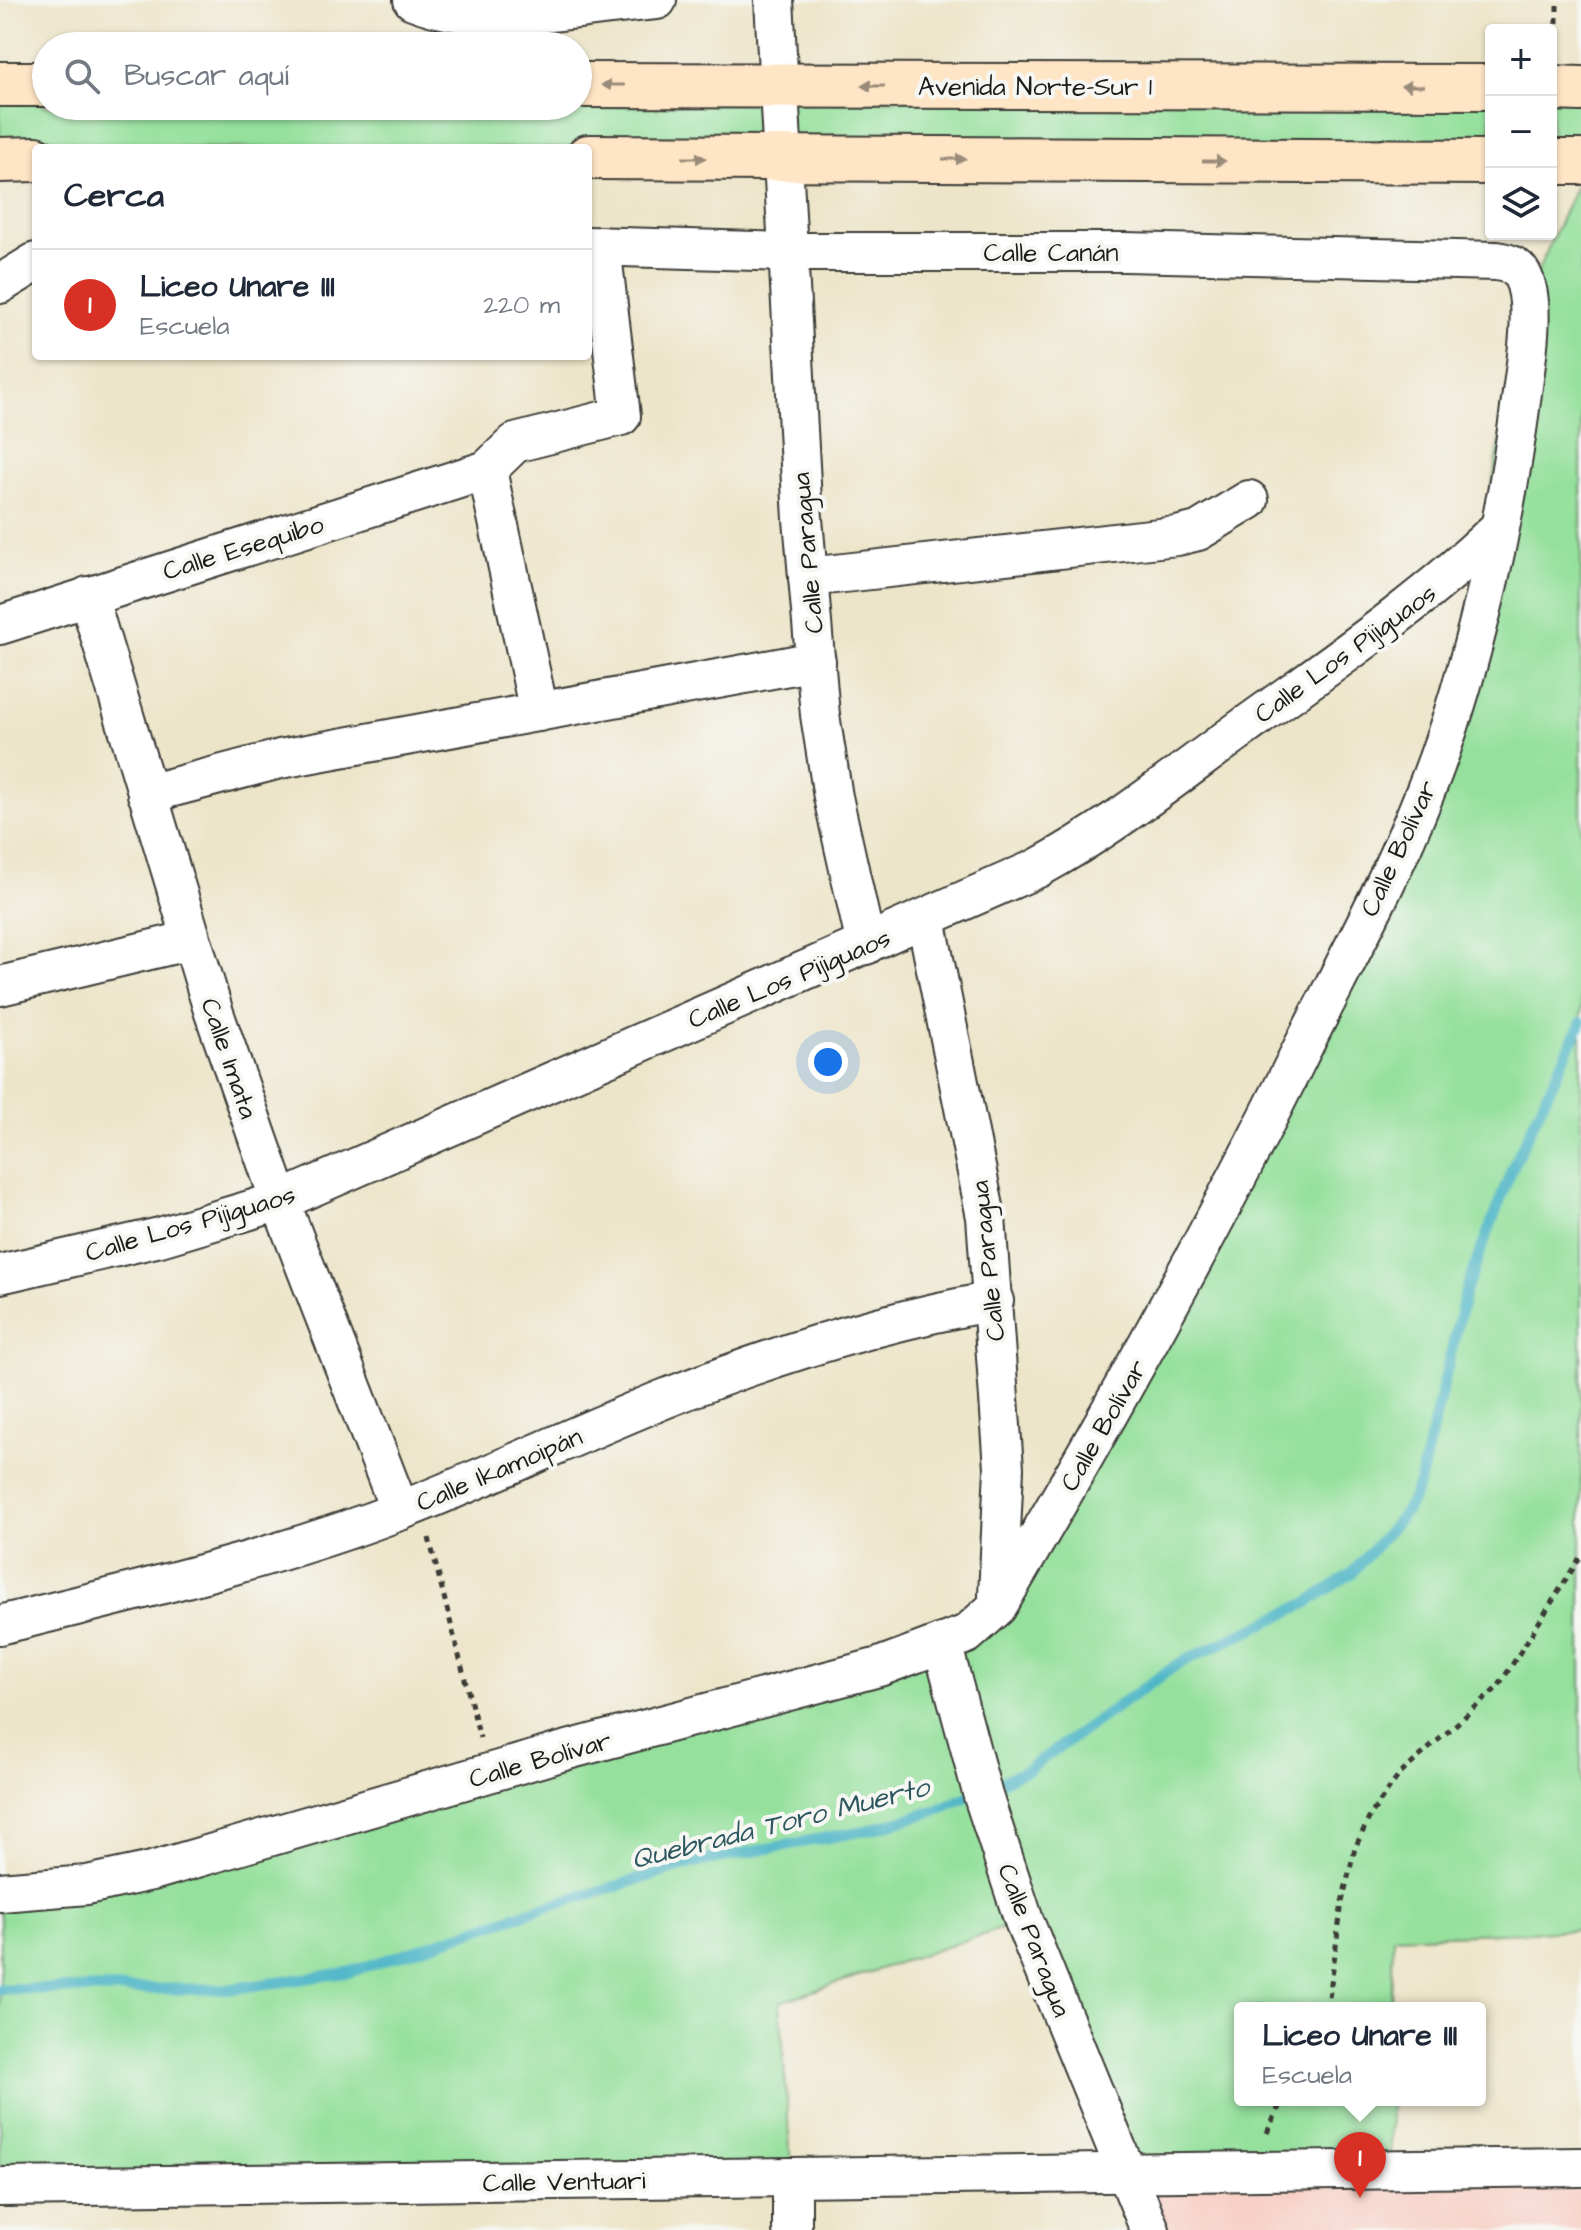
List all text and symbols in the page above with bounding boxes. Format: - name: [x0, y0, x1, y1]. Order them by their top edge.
- map controls: [1485, 24, 1557, 240]
- button: +: [1485, 24, 1557, 96]
- search box: [32, 32, 592, 120]
- icon: search: [60, 54, 104, 98]
- text: Buscar aquí: [124, 55, 289, 97]
- street label: Avenida Norte-Sur 1: [918, 69, 1152, 105]
- one-way arrow: [600, 79, 625, 91]
- one-way arrow: [1400, 79, 1425, 92]
- one-way arrow: [860, 80, 885, 92]
- button: −: [1485, 96, 1557, 168]
- one-way arrow: [682, 152, 707, 164]
- one-way arrow: [942, 153, 967, 165]
- one-way arrow: [1202, 154, 1227, 167]
- button: layers: [1485, 168, 1557, 240]
- text: Cerca: [64, 172, 164, 220]
- street label: Calle Canán: [983, 235, 1119, 271]
- text: Liceo Unare III: [140, 266, 335, 308]
- text: 1: [88, 287, 92, 323]
- text: 220 m: [483, 287, 560, 323]
- text: Escuela: [140, 308, 229, 344]
- street label: Calle Paragua: [783, 471, 835, 635]
- street label: Calle Esequibo: [158, 506, 329, 590]
- street label: Calle Los Pijiguaos: [1247, 575, 1445, 734]
- street label: Calle Bolívar: [1352, 774, 1446, 922]
- street label: Calle Los Pijiguaos: [682, 920, 897, 1040]
- street label: Calle Imata: [192, 993, 266, 1123]
- your location: [808, 1042, 848, 1082]
- street label: Calle Los Pijiguaos: [81, 1177, 300, 1273]
- street label: Calle Paragua: [962, 1178, 1016, 1343]
- street label: Calle Bolívar: [1052, 1353, 1156, 1498]
- street label: Calle Ikamoipán: [411, 1419, 588, 1521]
- street label: Calle Bolívar: [465, 1722, 616, 1797]
- water label: Quebrada Toro Muerto: [628, 1767, 935, 1879]
- street label: Calle Paragua: [986, 1859, 1080, 2023]
- popup: [1234, 2002, 1486, 2106]
- text: Liceo Unare III: [1263, 2015, 1457, 2057]
- text: Escuela: [1263, 2057, 1352, 2093]
- pin: 1: [1334, 2132, 1386, 2198]
- street label: Calle Ventuari: [482, 2163, 646, 2201]

